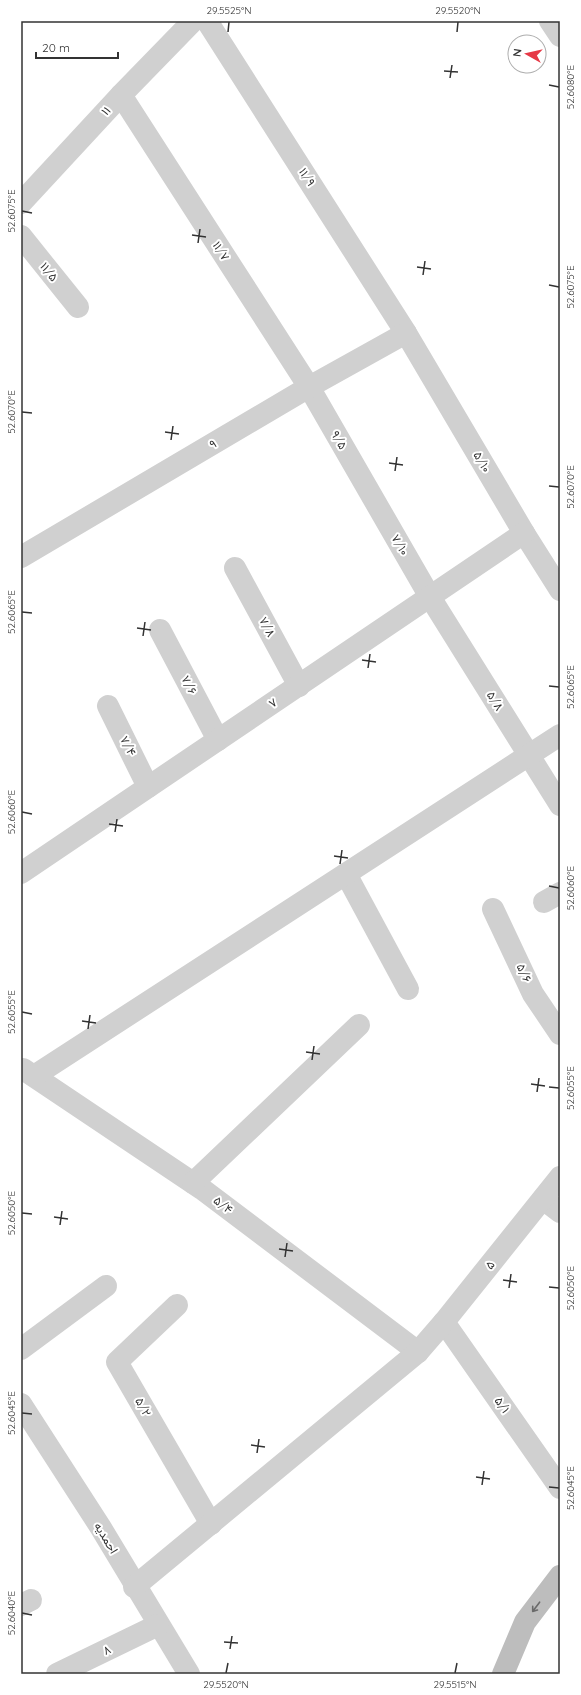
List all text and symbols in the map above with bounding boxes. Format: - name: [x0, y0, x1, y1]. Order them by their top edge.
- text: 29.5525°N: [206, 4, 252, 17]
- text: 29.5520°N: [435, 4, 481, 17]
- scale bar: [36, 34, 118, 60]
- north arrow: [507, 34, 547, 74]
- text: 20 m: [42, 40, 70, 55]
- text: N: [510, 48, 525, 58]
- text: 52.6080°E: [564, 64, 577, 109]
- street label: ۱۱: [98, 103, 113, 118]
- street label: ۱۱/۹: [296, 165, 319, 189]
- text: 52.6075°E: [5, 189, 18, 233]
- street label: ۱۱/۷: [210, 238, 233, 263]
- street label: ۱۱/۵: [37, 259, 62, 284]
- text: 52.6075°E: [564, 265, 577, 309]
- text: 52.6070°E: [5, 390, 18, 434]
- street label: ۹/۵: [328, 428, 351, 452]
- street label: ۹: [206, 436, 219, 451]
- street label: ۵/۱۰: [470, 449, 494, 475]
- text: 52.6070°E: [564, 465, 577, 509]
- street label: ۷/۱۰: [388, 532, 412, 558]
- text: 52.6065°E: [5, 590, 18, 634]
- street label: ۷/۸: [256, 614, 279, 639]
- text: 52.6065°E: [564, 665, 577, 709]
- street label: ۷/۶: [178, 673, 201, 697]
- street label: ۵/۸: [484, 688, 507, 713]
- street label: ۷: [266, 694, 280, 711]
- street label: ۷/۴: [117, 733, 140, 758]
- text: 52.6060°E: [5, 789, 18, 834]
- text: 52.6060°E: [564, 865, 577, 910]
- street label: ۵/۶: [514, 961, 535, 985]
- text: 52.6055°E: [5, 990, 18, 1034]
- text: 52.6055°E: [564, 1066, 577, 1110]
- text: 52.6050°E: [5, 1190, 18, 1235]
- street label: ۵/۴: [211, 1193, 236, 1217]
- street label: ۵: [482, 1257, 498, 1272]
- text: 52.6050°E: [564, 1265, 577, 1310]
- text: 52.6045°E: [5, 1391, 18, 1435]
- street label: ۵/۱: [491, 1394, 513, 1416]
- street label: ۵/۲: [132, 1395, 155, 1419]
- text: 52.6045°E: [564, 1466, 577, 1510]
- street label: احمدیه: [91, 1519, 122, 1556]
- text: 52.6040°E: [5, 1591, 18, 1635]
- one-way arrow: [532, 1601, 541, 1612]
- street label: ۸: [100, 1641, 113, 1658]
- text: 29.5520°N: [203, 1678, 249, 1691]
- text: 29.5515°N: [433, 1678, 477, 1691]

